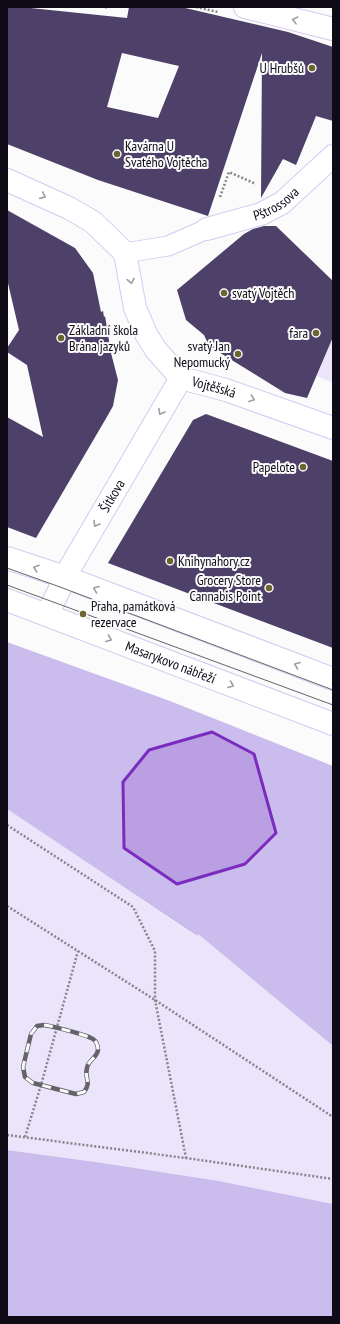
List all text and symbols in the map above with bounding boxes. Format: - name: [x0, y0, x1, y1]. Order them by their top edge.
- one-way arrow: [292, 16, 298, 24]
- place label: U Hrubšů: [259, 59, 304, 77]
- marker: U Hrubšů: [307, 63, 317, 73]
- place label: Kavárna U Svatého Vojtěcha: [125, 137, 207, 171]
- marker: Kavárna U Svatého Vojtěcha: [112, 149, 122, 159]
- street label: Pštrossova: [251, 183, 303, 225]
- one-way arrow: [38, 191, 46, 199]
- one-way arrow: [126, 278, 134, 284]
- place label: svatý Vojtěch: [232, 284, 294, 302]
- marker: svatý Vojtěch: [219, 288, 229, 298]
- place label: Základní škola Brána jazyků: [69, 321, 138, 355]
- place label: fara: [289, 324, 308, 342]
- marker: fara: [311, 328, 321, 338]
- marker: Základní škola Brána jazyků: [56, 333, 66, 343]
- place label: svatý Jan Nepomucký: [174, 337, 231, 371]
- marker: svatý Jan Nepomucký: [233, 349, 243, 359]
- street label: Vojtěšská: [189, 372, 238, 402]
- one-way arrow: [248, 394, 255, 403]
- one-way arrow: [159, 408, 166, 415]
- place label: Papelote: [253, 458, 295, 476]
- marker: Papelote: [298, 462, 308, 472]
- street label: Šítkova: [95, 476, 129, 515]
- one-way arrow: [94, 520, 101, 527]
- place label: Knihynahory.cz: [178, 552, 250, 570]
- marker: Knihynahory.cz: [165, 556, 175, 566]
- one-way arrow: [33, 564, 40, 572]
- place label: Grocery Store Cannabis Point: [189, 571, 261, 605]
- marker: Grocery Store Cannabis Point: [264, 583, 274, 593]
- one-way arrow: [93, 586, 100, 594]
- place label: Praha, památková rezervace: [91, 597, 175, 631]
- marker: Praha, památková rezervace: [78, 609, 88, 619]
- one-way arrow: [106, 634, 113, 642]
- street label: Masarykovo nábřeží: [123, 637, 218, 688]
- one-way arrow: [293, 661, 300, 669]
- one-way arrow: [227, 681, 234, 689]

